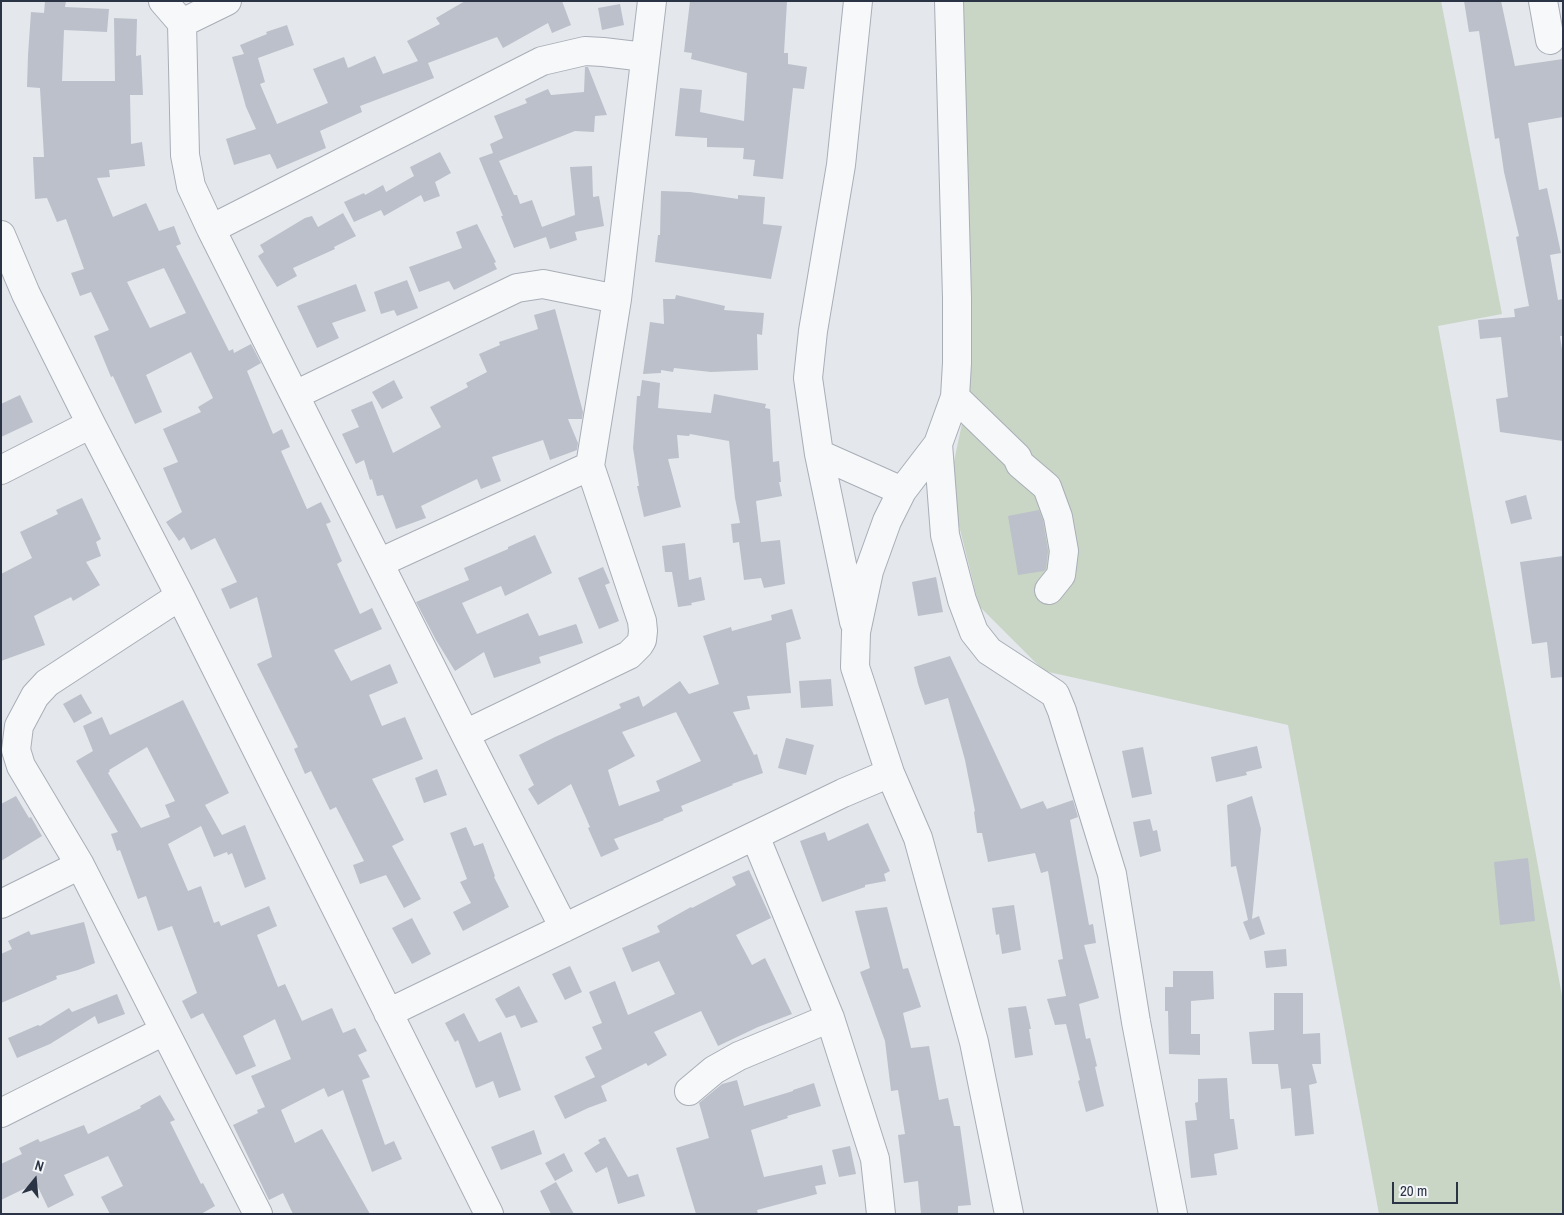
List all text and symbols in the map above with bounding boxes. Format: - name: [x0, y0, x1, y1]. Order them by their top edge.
- north arrow: [10, 1155, 60, 1205]
- text: N: [33, 1156, 46, 1175]
- scale bar: [1394, 1172, 1460, 1204]
- text: 20 m: [1400, 1180, 1427, 1201]

